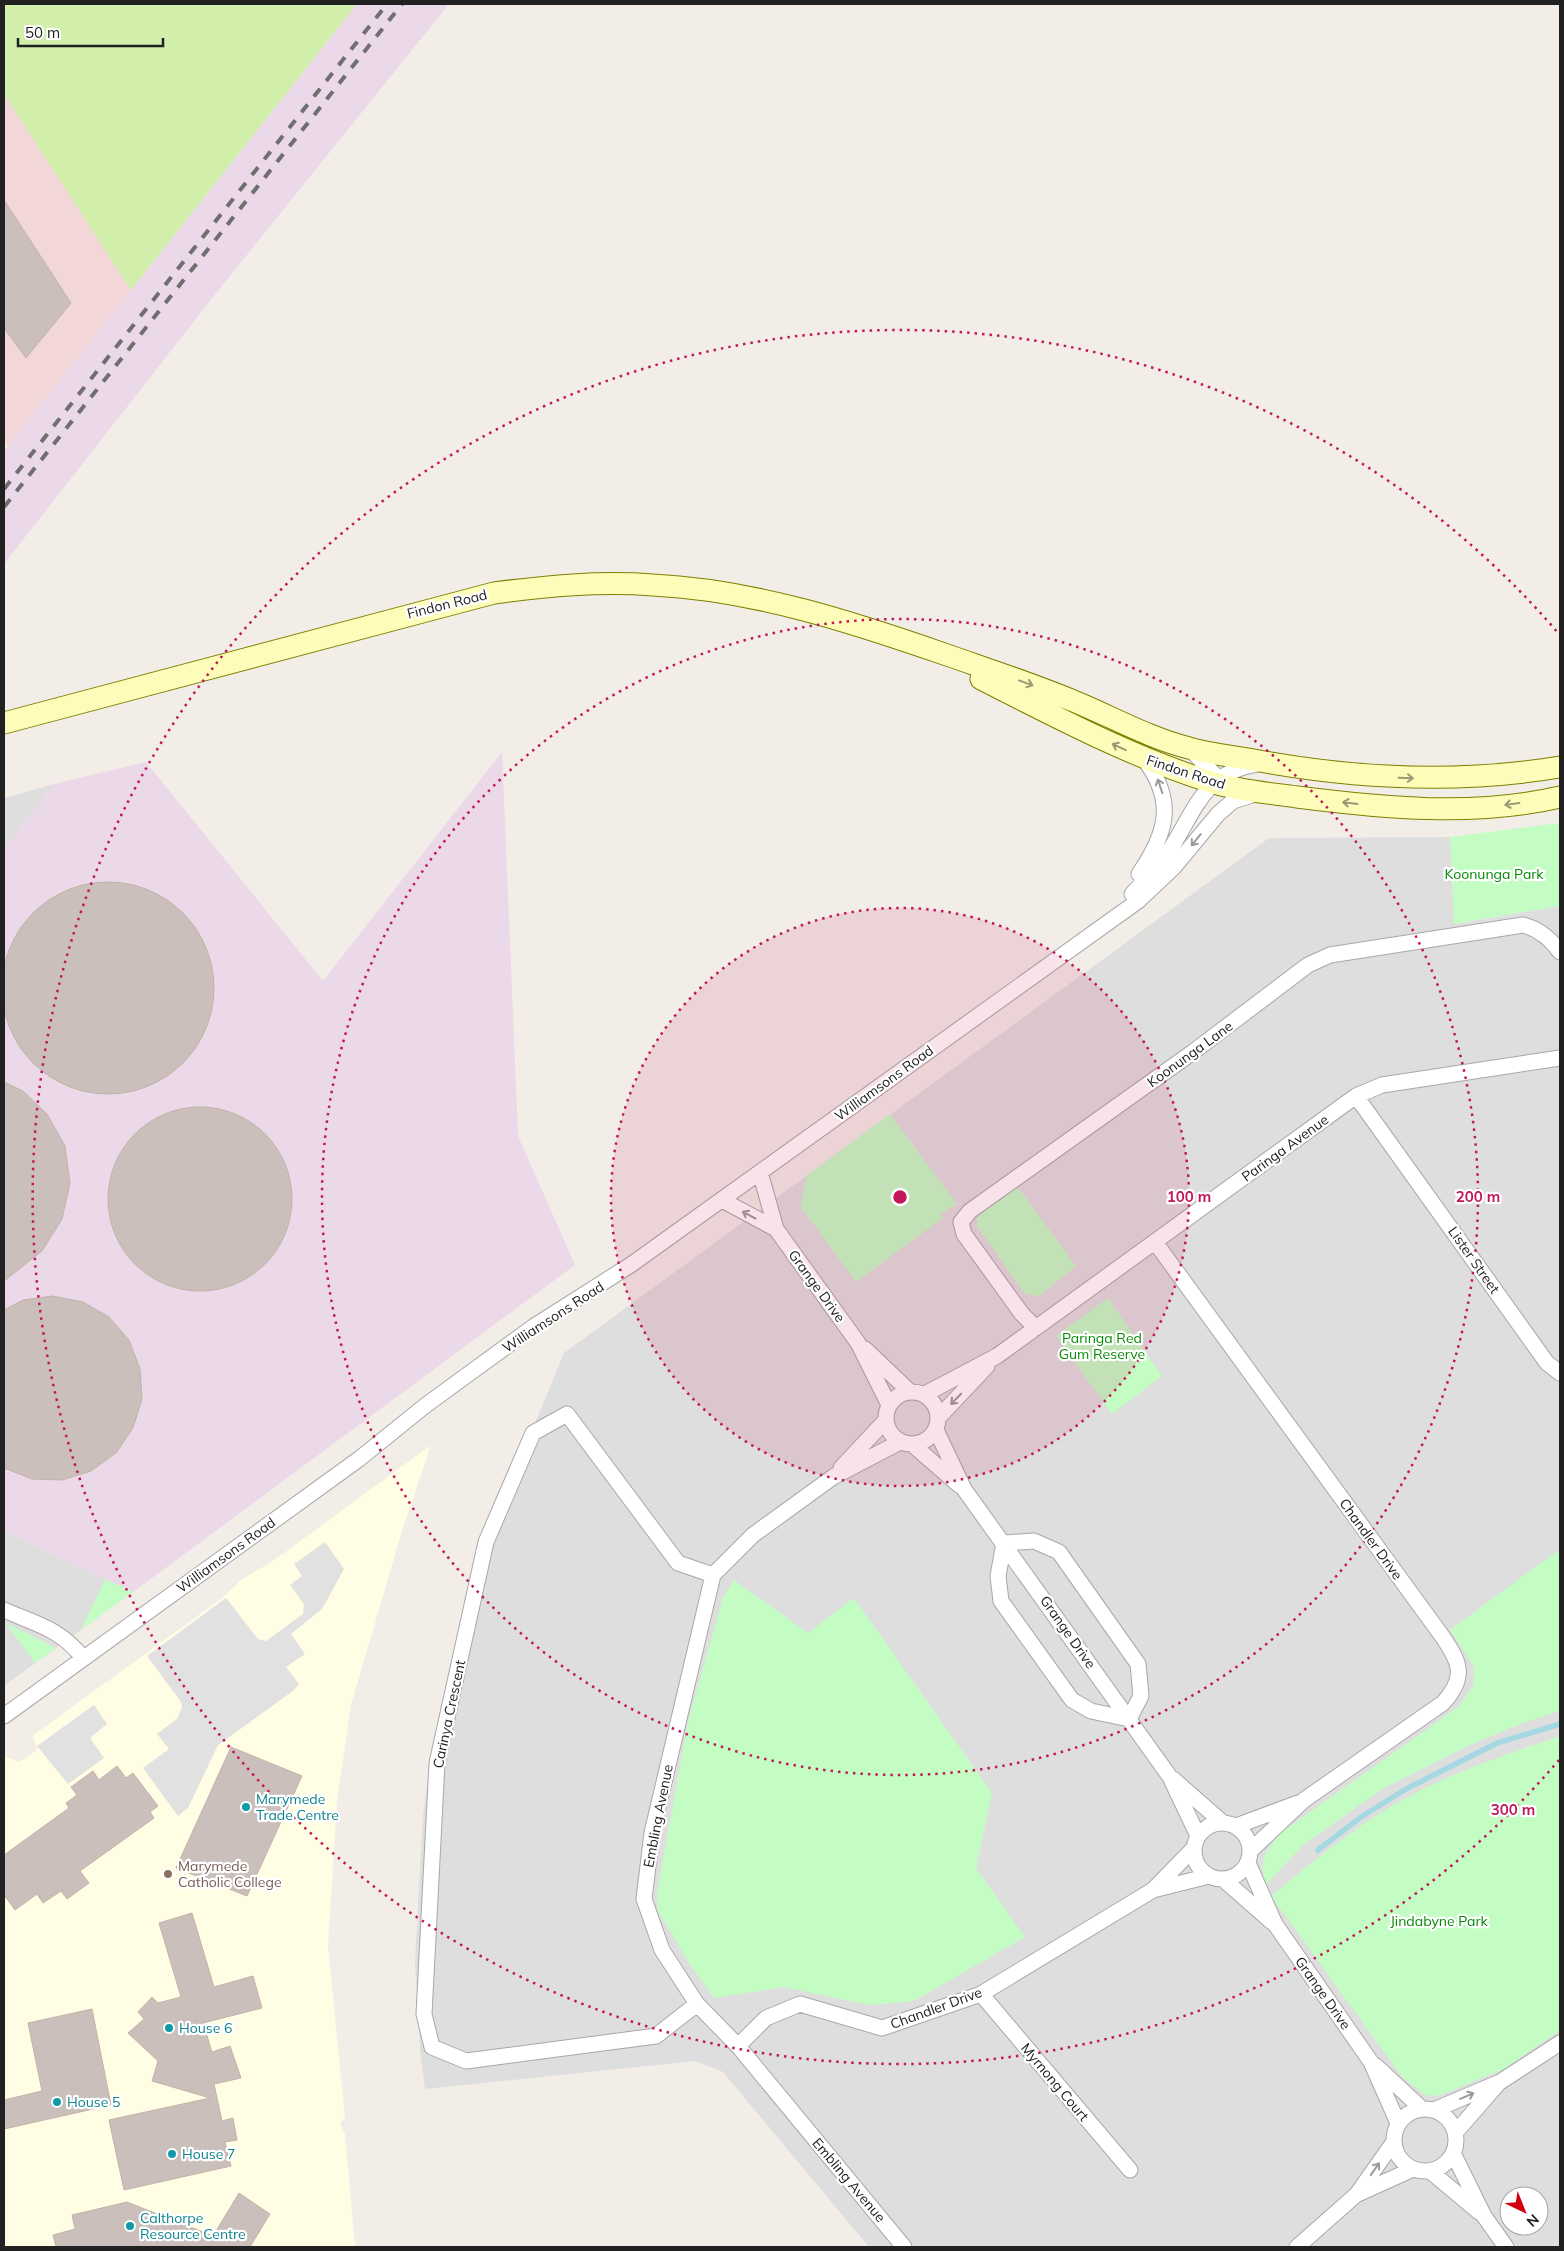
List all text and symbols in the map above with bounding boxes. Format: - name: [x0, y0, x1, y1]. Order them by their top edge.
- scale bar: [18, 15, 162, 47]
- text: 50 m: [25, 23, 60, 42]
- street label: Findon Road: [405, 585, 489, 623]
- one-way arrow: [1018, 679, 1033, 688]
- one-way arrow: [1112, 742, 1127, 751]
- street label: Findon Road: [1144, 751, 1228, 793]
- one-way arrow: [1398, 774, 1414, 783]
- one-way arrow: [1155, 779, 1165, 795]
- one-way arrow: [1342, 798, 1358, 808]
- one-way arrow: [1504, 800, 1520, 810]
- one-way arrow: [1190, 833, 1201, 846]
- park label: Koonunga Park: [1444, 865, 1544, 883]
- street label: Koonunga Lane: [1144, 1017, 1236, 1091]
- street label: Williamsons Road: [831, 1041, 937, 1125]
- street label: Paringa Avenue: [1238, 1110, 1332, 1186]
- text: 100 m: [1167, 1187, 1211, 1206]
- text: 200 m: [1456, 1187, 1500, 1206]
- centre of rings: [891, 1188, 909, 1206]
- one-way arrow: [741, 1210, 756, 1220]
- street label: Lister Street: [1444, 1223, 1504, 1297]
- street label: Grange Drive: [785, 1246, 849, 1326]
- street label: Williamsons Road: [499, 1277, 607, 1357]
- park label: Paringa Red Gum Reserve: [1059, 1329, 1145, 1363]
- one-way arrow: [950, 1393, 962, 1405]
- street label: Chandler Drive: [1335, 1495, 1407, 1583]
- street label: Williamsons Road: [173, 1513, 279, 1597]
- street label: Grange Drive: [1036, 1592, 1100, 1672]
- street label: Carinya Crescent: [429, 1658, 469, 1770]
- street label: Embling Avenue: [639, 1763, 677, 1869]
- place label: Marymede Trade Centre: [256, 1790, 339, 1824]
- text: 300 m: [1491, 1800, 1535, 1819]
- marker: Marymede Trade Centre: [240, 1801, 252, 1813]
- place label: Marymede Catholic College: [178, 1857, 282, 1891]
- marker: Marymede Catholic College: [162, 1868, 174, 1880]
- park label: Jindabyne Park: [1390, 1912, 1489, 1930]
- street label: Grange Drive: [1291, 1953, 1355, 2033]
- street label: Chandler Drive: [888, 1983, 984, 2033]
- place label: House 6: [179, 2019, 232, 2037]
- marker: House 6: [163, 2022, 175, 2034]
- street label: Myrnong Court: [1017, 2039, 1093, 2125]
- one-way arrow: [1459, 2091, 1474, 2100]
- place label: House 5: [67, 2093, 120, 2111]
- marker: House 5: [51, 2096, 63, 2108]
- street label: Embling Avenue: [808, 2134, 890, 2226]
- place label: House 7: [182, 2145, 235, 2163]
- marker: House 7: [166, 2148, 178, 2160]
- one-way arrow: [1370, 2162, 1380, 2176]
- north arrow: [1499, 2186, 1549, 2236]
- place label: Calthorpe Resource Centre: [140, 2209, 246, 2243]
- text: N: [1523, 2210, 1543, 2231]
- marker: Calthorpe Resource Centre: [124, 2220, 136, 2232]

